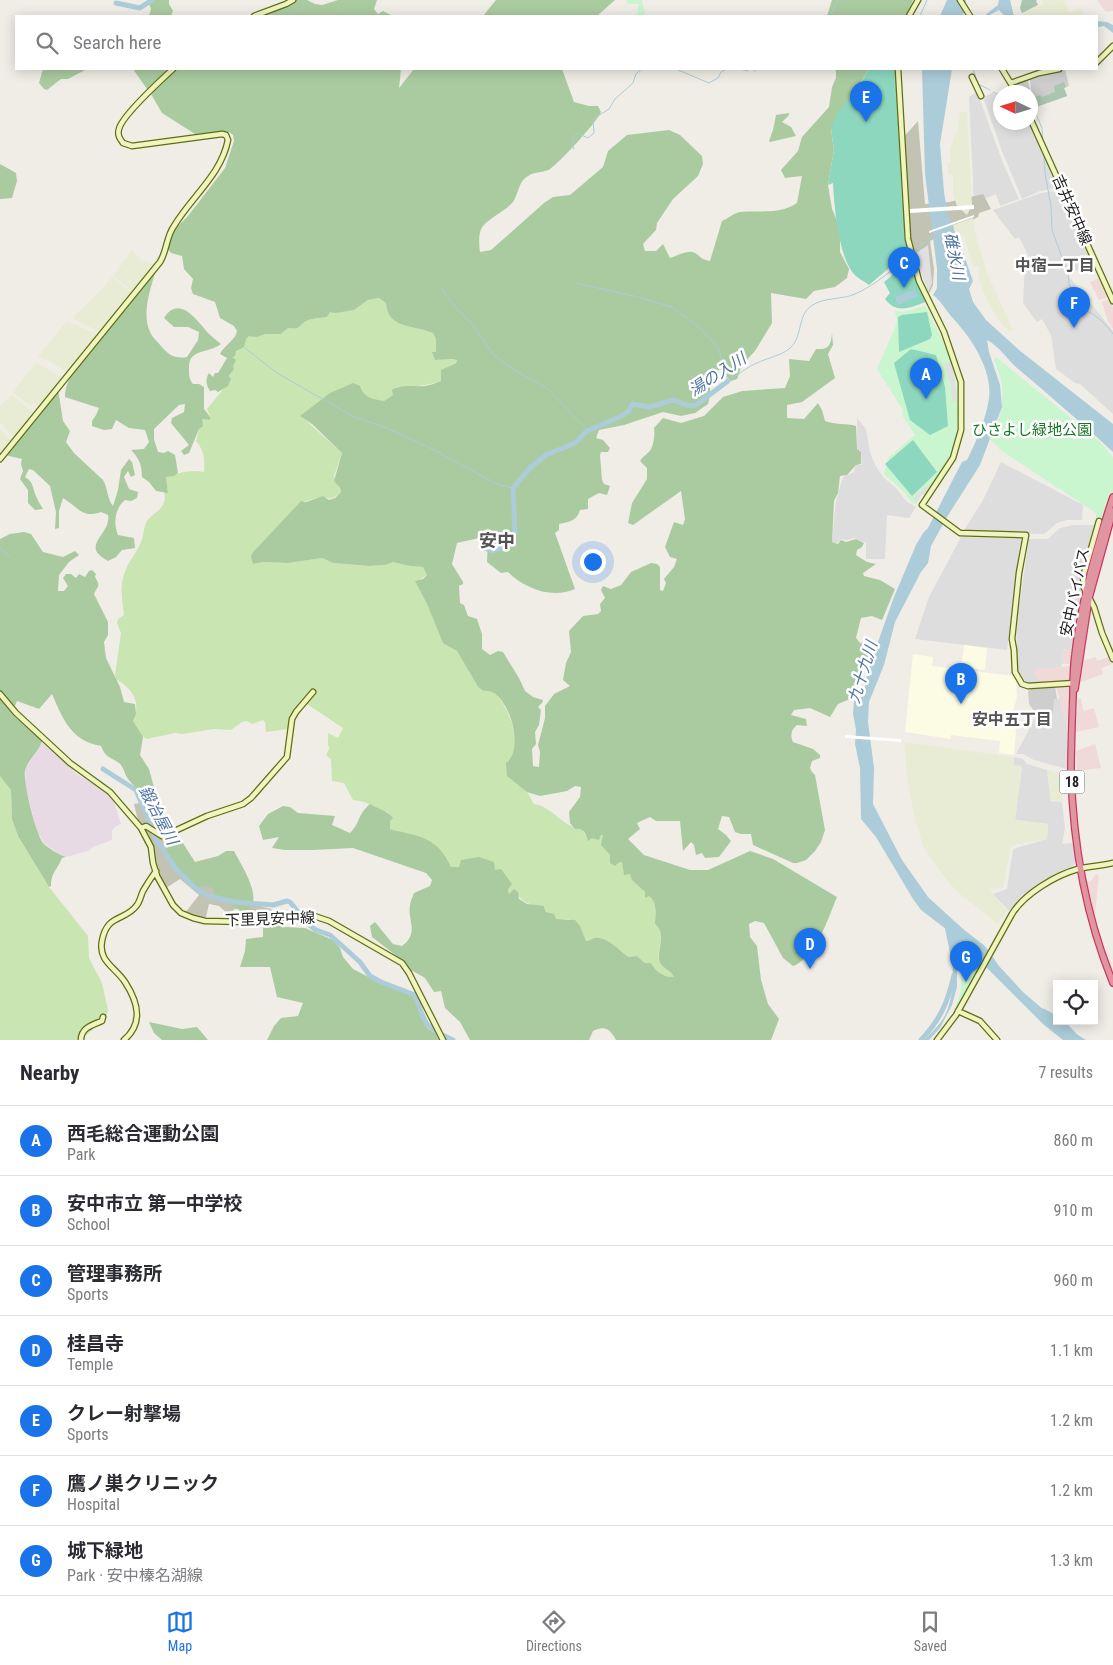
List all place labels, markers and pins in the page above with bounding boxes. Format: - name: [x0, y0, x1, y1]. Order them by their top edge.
- pin: E: [850, 81, 882, 122]
- pin: C: [888, 247, 920, 288]
- pin: F: [1058, 287, 1090, 328]
- pin: A: [910, 358, 942, 399]
- pin: B: [945, 663, 977, 704]
- pin: D: [794, 928, 826, 969]
- pin: G: [950, 941, 982, 982]

